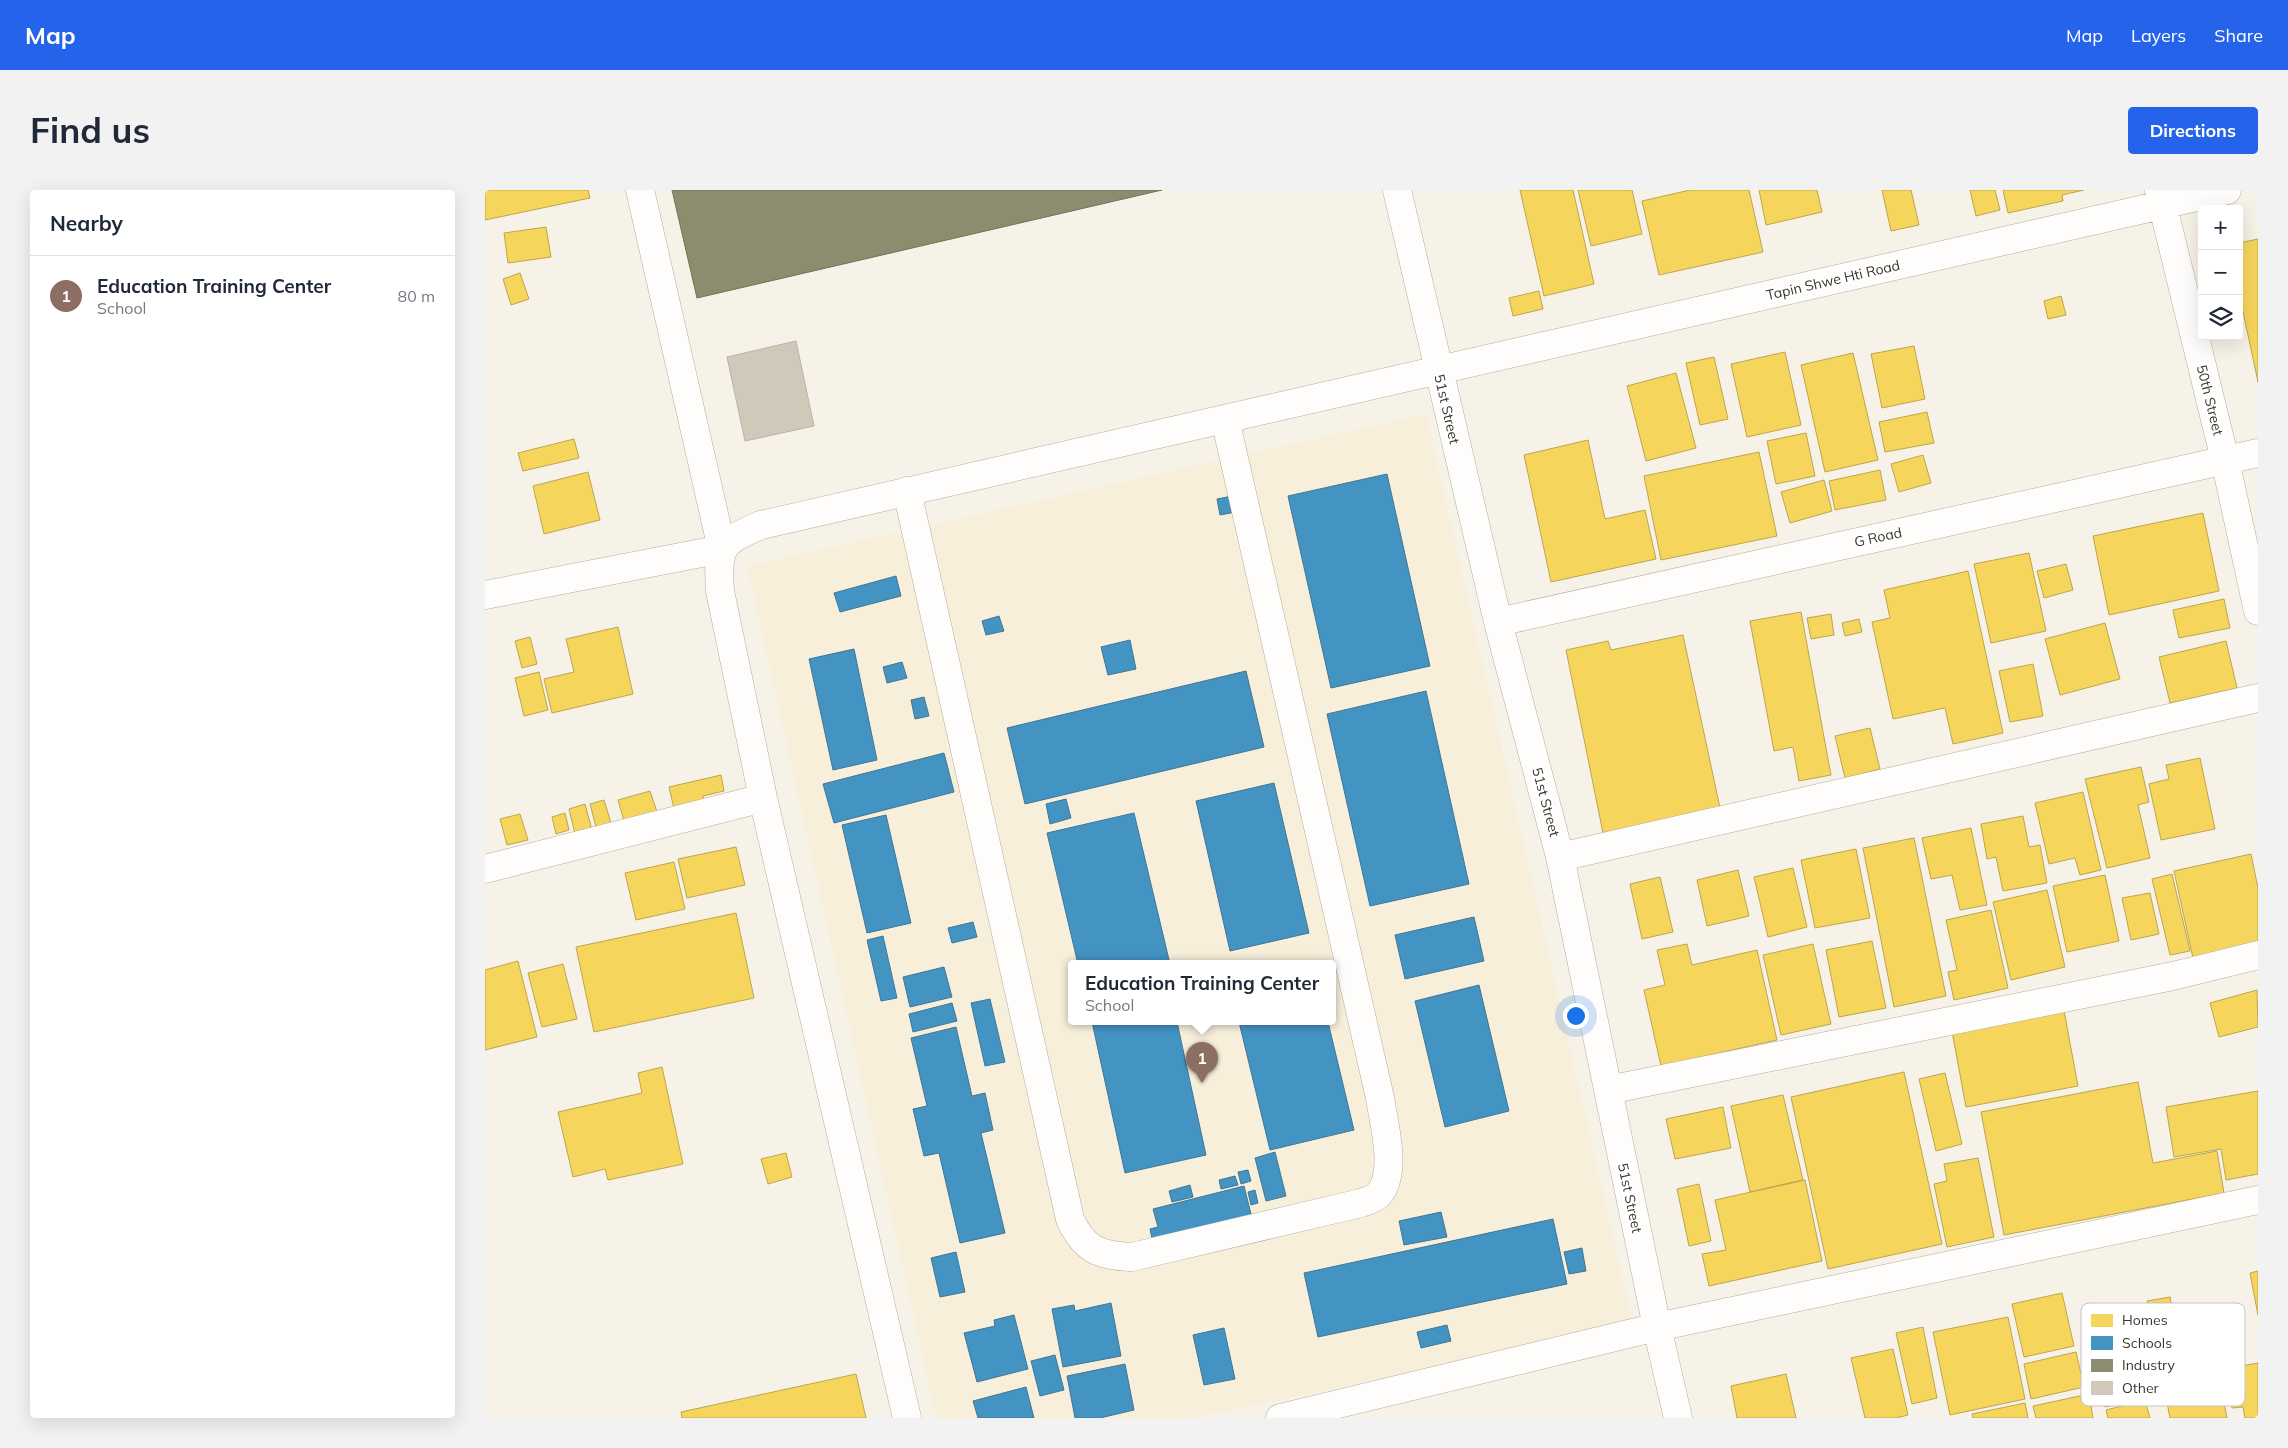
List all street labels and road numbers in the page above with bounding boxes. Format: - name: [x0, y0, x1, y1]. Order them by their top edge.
- street label: Tapin Shwe Hti Road: [1764, 256, 1902, 304]
- street label: 50th Street: [2193, 363, 2227, 437]
- street label: 51st Street: [1430, 372, 1464, 446]
- street label: G Road: [1853, 523, 1903, 551]
- street label: 51st Street: [1528, 765, 1564, 839]
- street label: 51st Street: [1614, 1161, 1646, 1235]

